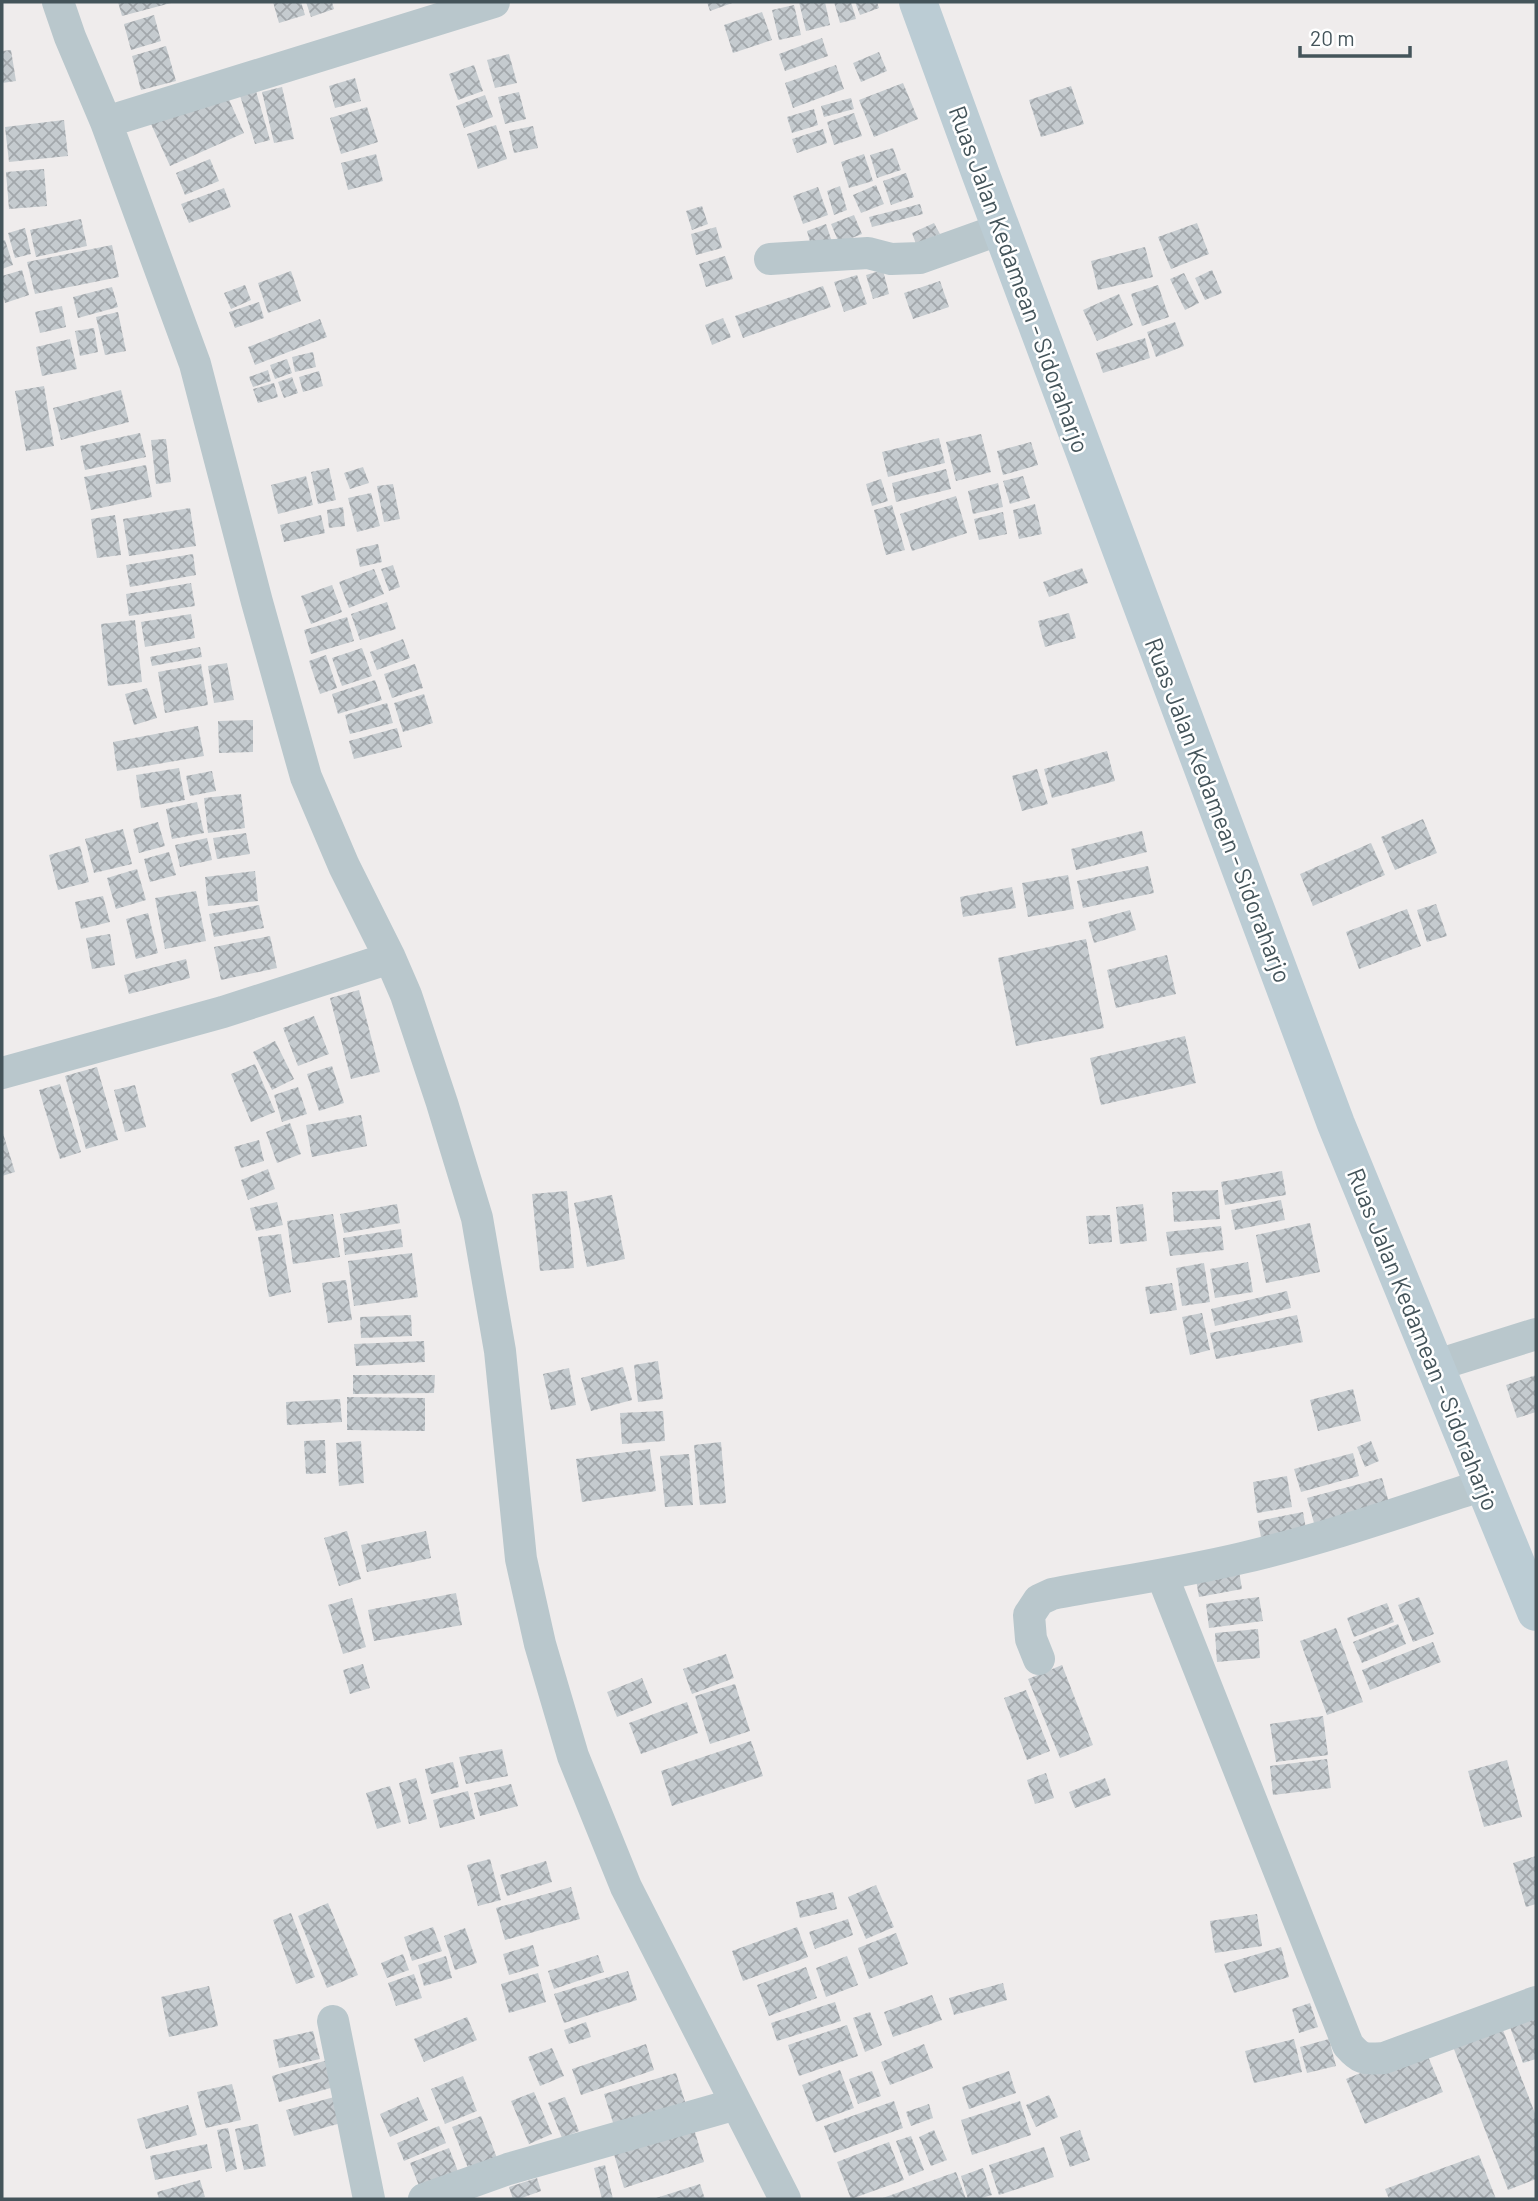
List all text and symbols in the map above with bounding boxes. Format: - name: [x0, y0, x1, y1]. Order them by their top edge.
- scale bar: [1300, 14, 1410, 58]
- text: 20 m: [1310, 25, 1355, 50]
- street label: Ruas Jalan Kedamean - Sidoraharjo: [944, 102, 1096, 456]
- street label: Ruas Jalan Kedamean - Sidoraharjo: [1140, 633, 1298, 987]
- street label: Ruas Jalan Kedamean - Sidoraharjo: [1342, 1163, 1506, 1515]

